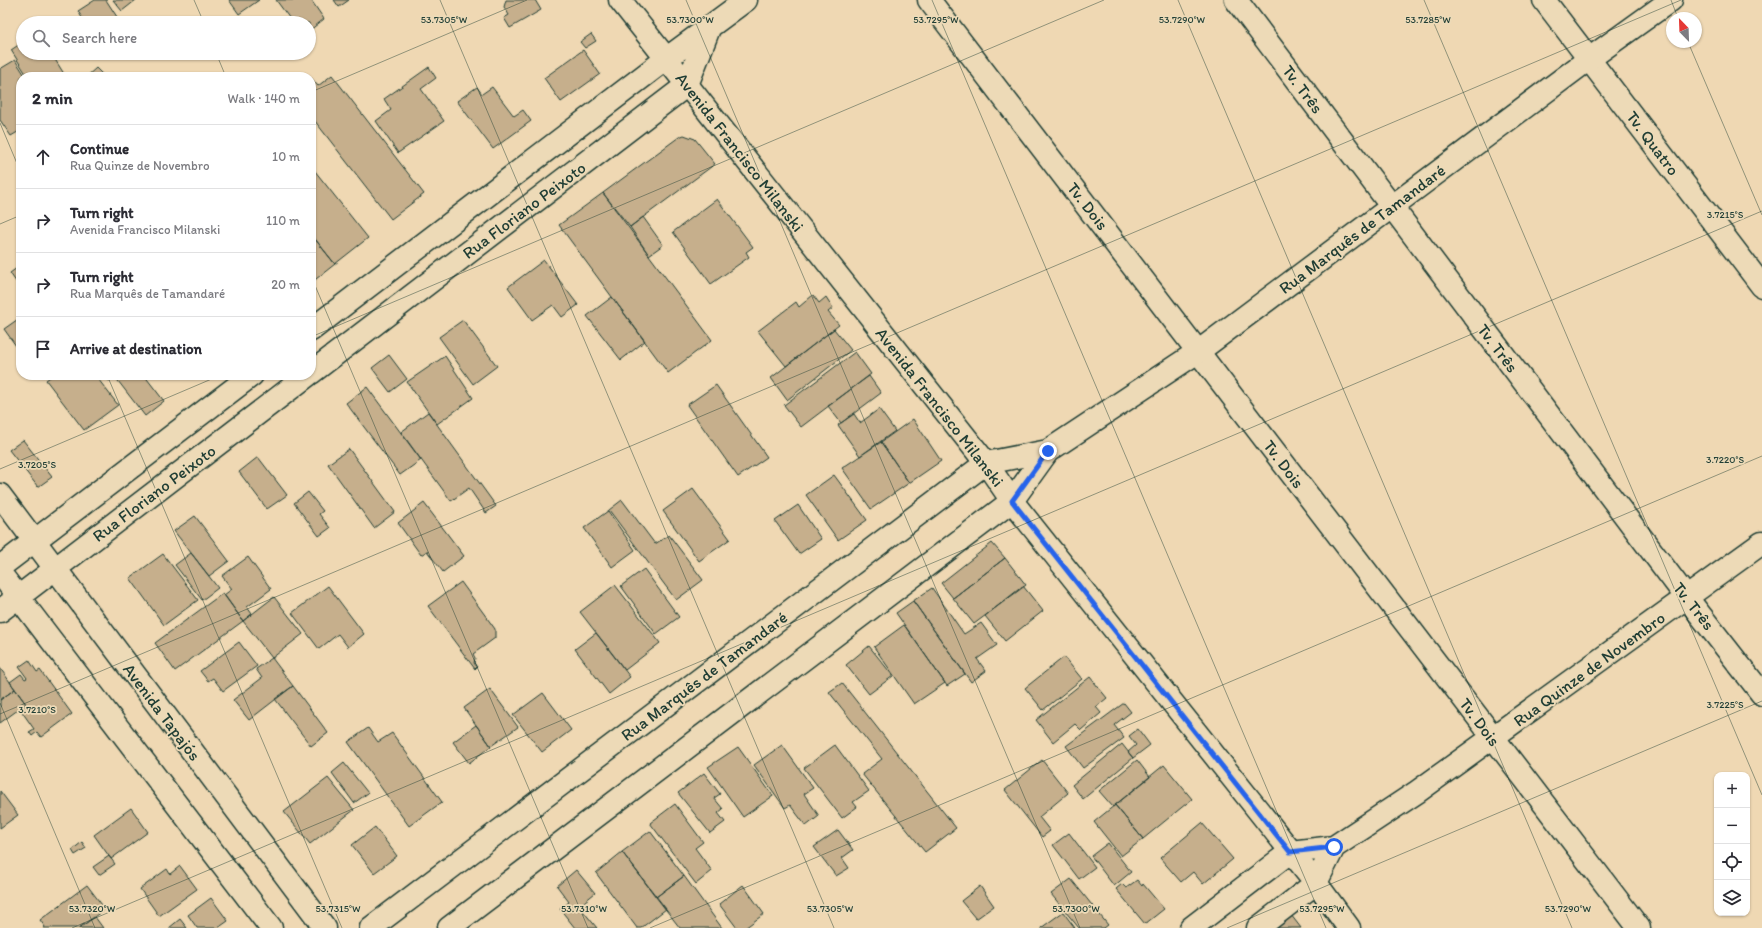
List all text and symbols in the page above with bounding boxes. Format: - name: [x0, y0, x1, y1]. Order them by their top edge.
- north arrow: [1666, 12, 1702, 48]
- text: 53.7305°W: [421, 13, 468, 26]
- text: 53.7300°W: [666, 13, 714, 26]
- text: 53.7295°W: [913, 13, 959, 26]
- text: 53.7290°W: [1159, 13, 1206, 26]
- text: 53.7285°W: [1405, 13, 1451, 26]
- search box: [16, 16, 316, 60]
- icon: search: [30, 27, 52, 49]
- text: Search here: [62, 29, 137, 47]
- street label: Tv. Três: [1278, 61, 1328, 117]
- street label: Avenida Francisco Milanski: [672, 68, 808, 236]
- text: 2 min: [32, 88, 72, 108]
- text: Walk · 140 m: [228, 91, 300, 106]
- street label: Tv. Quatro: [1622, 107, 1684, 179]
- text: Continue: [70, 140, 129, 158]
- icon: ahead: [32, 146, 54, 168]
- text: 10 m: [272, 149, 300, 164]
- street label: Rua Floriano Peixoto: [458, 157, 590, 263]
- text: Rua Quinze de Novembro: [70, 158, 210, 173]
- street label: Rua Marquês de Tamandaré: [1275, 160, 1449, 298]
- street label: Tv. Dois: [1063, 178, 1113, 234]
- text: Turn right: [70, 204, 134, 222]
- text: 3.7215°S: [1707, 208, 1744, 221]
- icon: right: [32, 210, 54, 232]
- text: 110 m: [266, 213, 300, 228]
- text: Avenida Francisco Milanski: [70, 222, 220, 237]
- text: Turn right: [70, 268, 134, 286]
- icon: right: [32, 274, 54, 296]
- text: 20 m: [271, 277, 300, 292]
- text: Rua Marquês de Tamandaré: [70, 286, 225, 301]
- street label: Tv. Três: [1473, 320, 1523, 376]
- street label: Avenida Francisco Milanski: [872, 323, 1008, 491]
- icon: arrive: [32, 338, 54, 360]
- text: Arrive at destination: [70, 340, 202, 358]
- street label: Tv. Dois: [1259, 436, 1309, 492]
- street label: Rua Floriano Peixoto: [88, 440, 220, 546]
- route end: [1039, 442, 1057, 460]
- text: 3.7220°S: [1706, 453, 1744, 466]
- text: 3.7205°S: [18, 458, 56, 471]
- street label: Tv. Três: [1669, 578, 1719, 634]
- street label: Rua Marquês de Tamandaré: [617, 607, 791, 745]
- street label: Rua Quinze de Novembro: [1509, 607, 1669, 731]
- street label: Avenida Tapajós: [119, 659, 205, 765]
- street label: Tv. Dois: [1455, 694, 1505, 750]
- text: 3.7225°S: [1706, 698, 1744, 711]
- text: 3.7210°S: [18, 703, 56, 716]
- map controls: [1714, 772, 1750, 916]
- button: +: [1714, 772, 1750, 808]
- button: −: [1714, 808, 1750, 844]
- route start: [1325, 838, 1343, 856]
- button: locate: [1714, 844, 1750, 880]
- button: layers: [1714, 880, 1750, 916]
- text: 53.7320°W: [69, 902, 116, 915]
- text: 53.7315°W: [316, 902, 361, 915]
- text: 53.7310°W: [561, 902, 607, 915]
- text: 53.7305°W: [807, 902, 854, 915]
- text: 53.7300°W: [1052, 902, 1100, 915]
- text: 53.7295°W: [1299, 902, 1345, 915]
- text: 53.7290°W: [1545, 902, 1592, 915]

